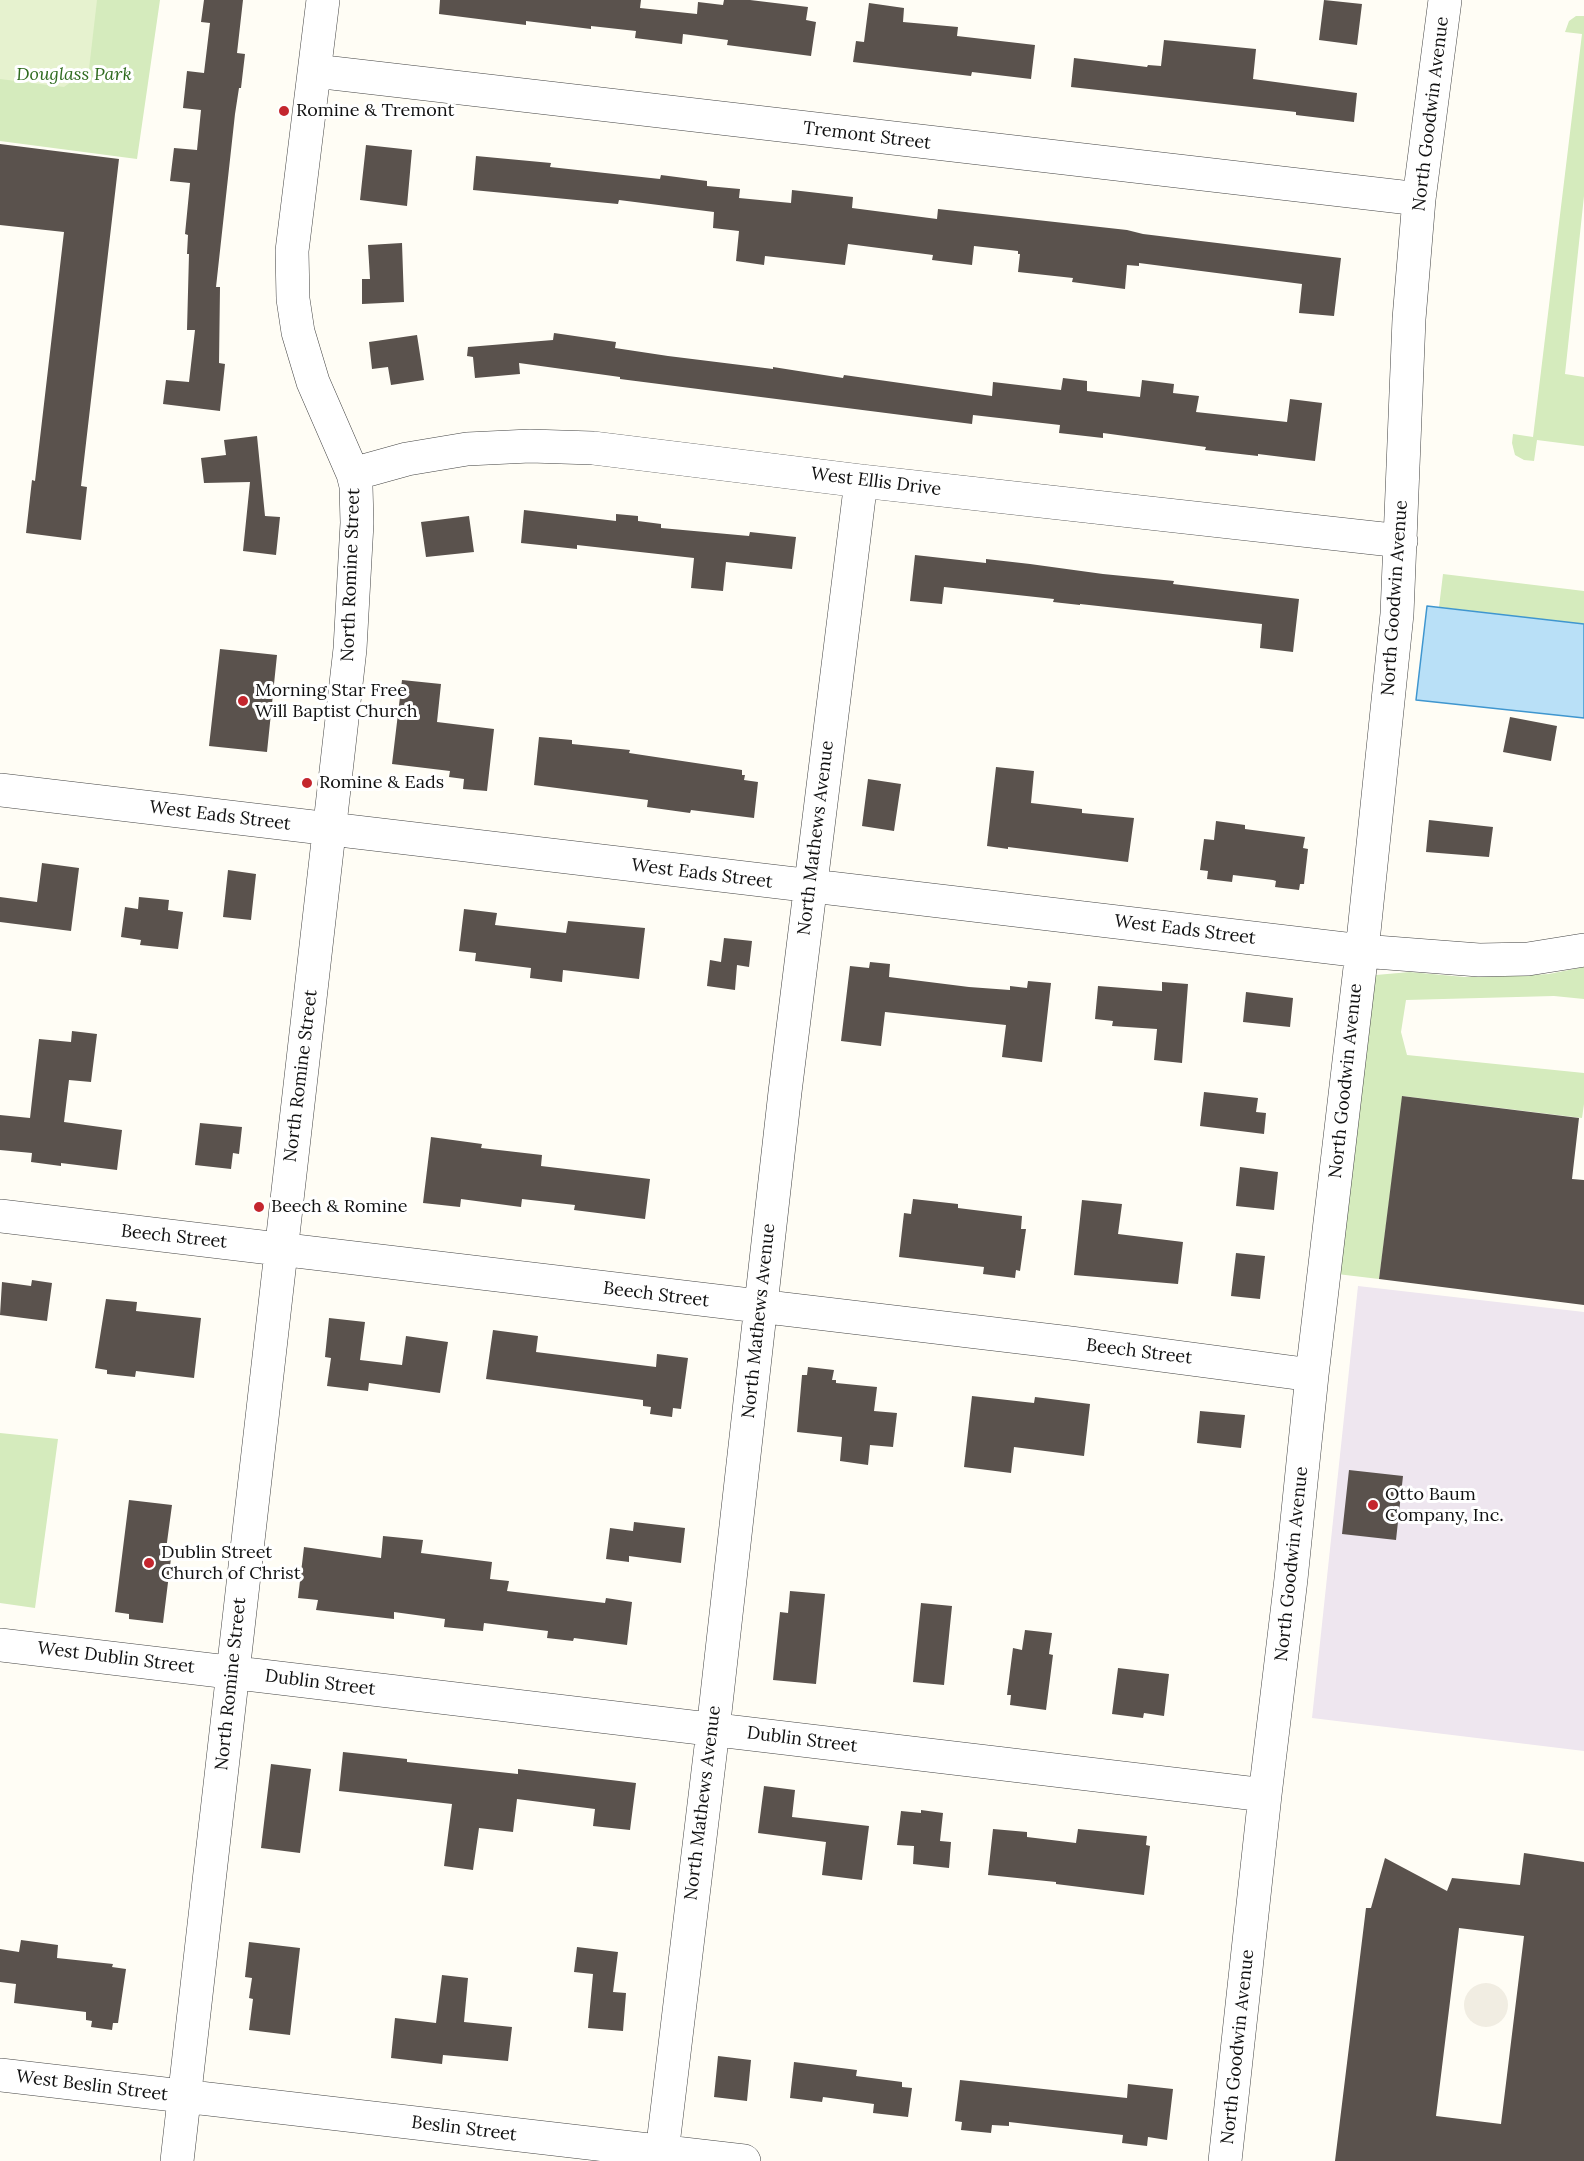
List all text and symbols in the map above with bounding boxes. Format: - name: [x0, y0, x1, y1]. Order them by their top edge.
- street label: North Goodwin Avenue: [1408, 15, 1454, 213]
- park label: Douglass Park: [16, 64, 132, 86]
- place label: Romine & Tremont: [296, 100, 455, 122]
- marker: Romine & Tremont: [277, 104, 291, 118]
- street label: Tremont Street: [802, 117, 932, 155]
- street label: West Ellis Drive: [810, 463, 942, 501]
- street label: North Romine Street: [337, 488, 365, 662]
- street label: North Goodwin Avenue: [1377, 499, 1413, 697]
- place label: Morning Star Free Will Baptist Church: [255, 680, 418, 722]
- marker: Morning Star Free Will Baptist Church: [236, 694, 250, 708]
- street label: North Mathews Avenue: [793, 739, 839, 937]
- place label: Romine & Eads: [319, 772, 444, 794]
- marker: Romine & Eads: [300, 776, 314, 790]
- street label: West Eads Street: [148, 797, 292, 835]
- street label: West Eads Street: [630, 855, 774, 893]
- street label: West Eads Street: [1113, 911, 1257, 949]
- street label: North Goodwin Avenue: [1325, 982, 1367, 1180]
- street label: North Romine Street: [280, 988, 322, 1164]
- place label: Beech & Romine: [271, 1196, 407, 1218]
- marker: Beech & Romine: [252, 1200, 266, 1214]
- street label: Beech Street: [120, 1221, 228, 1253]
- street label: North Mathews Avenue: [738, 1222, 780, 1420]
- street label: Beech Street: [602, 1278, 710, 1312]
- street label: Beech Street: [1085, 1335, 1193, 1369]
- street label: North Goodwin Avenue: [1271, 1465, 1313, 1663]
- place label: Otto Baum Company, Inc.: [1385, 1484, 1504, 1526]
- marker: Otto Baum Company, Inc.: [1366, 1498, 1380, 1512]
- place label: Dublin Street Church of Christ: [161, 1542, 301, 1584]
- marker: Dublin Street Church of Christ: [142, 1556, 156, 1570]
- street label: North Romine Street: [211, 1596, 251, 1772]
- street label: West Dublin Street: [36, 1638, 196, 1678]
- street label: Dublin Street: [263, 1665, 377, 1701]
- street label: North Mathews Avenue: [680, 1704, 726, 1902]
- street label: Dublin Street: [745, 1722, 859, 1758]
- street label: North Goodwin Avenue: [1217, 1948, 1259, 2146]
- street label: West Beslin Street: [15, 2066, 169, 2106]
- street label: Beslin Street: [410, 2112, 518, 2146]

